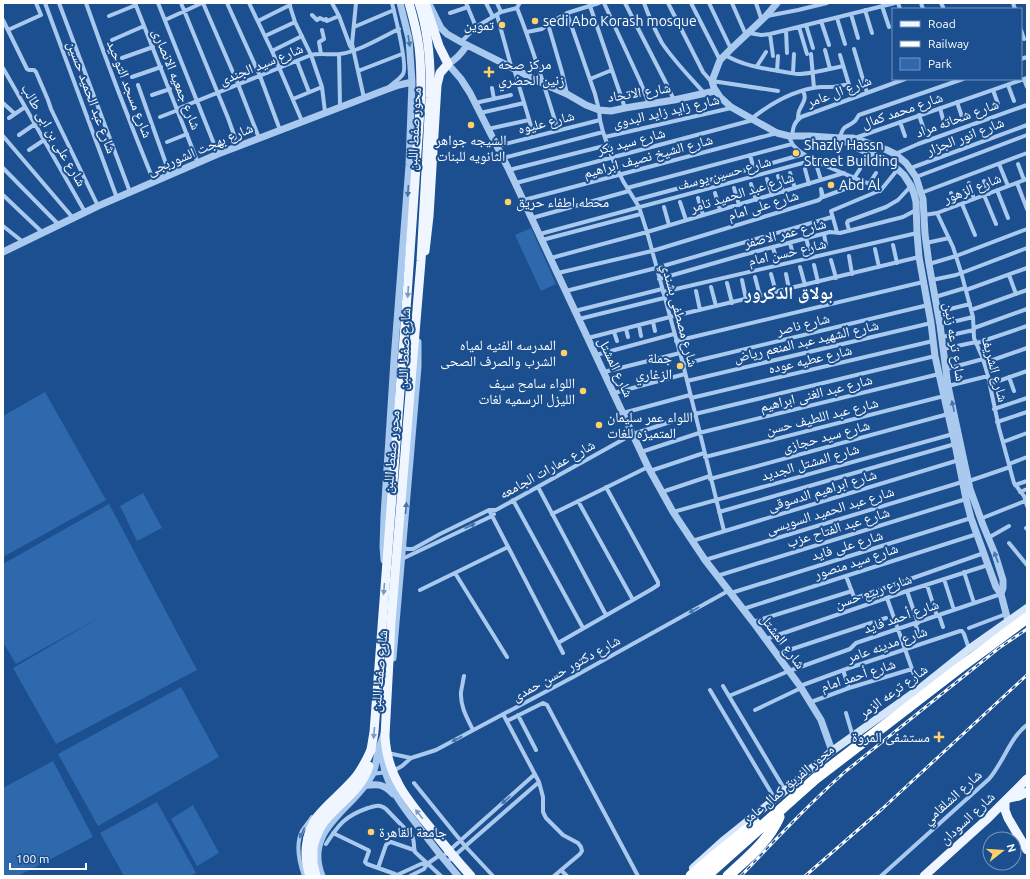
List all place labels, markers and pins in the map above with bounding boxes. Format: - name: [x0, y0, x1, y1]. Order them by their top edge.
- place label: sedi Abo Korash mosque: [543, 13, 697, 29]
- marker: sedi Abo Korash mosque: [530, 16, 540, 26]
- place label: تموين: [464, 17, 494, 34]
- marker: تموين: [497, 20, 507, 30]
- place label: مركز صحه زنين الحضري: [498, 56, 565, 92]
- marker: مركز صحه زنين الحضري: [483, 66, 495, 78]
- marker: الشيجه جواهر الثانويه للبنات: [466, 120, 476, 130]
- place label: الشيجه جواهر الثانويه للبنات: [434, 132, 507, 165]
- place label: Shazly Hassn Street Building: [804, 137, 898, 169]
- marker: Shazly Hassn Street Building: [791, 148, 801, 158]
- place label: Abd Al: [839, 177, 881, 193]
- marker: Abd Al: [826, 180, 836, 190]
- place label: محطه اطفاء حريق: [516, 194, 609, 212]
- marker: محطه اطفاء حريق: [503, 197, 513, 207]
- place label: المدرسه الفنيه لمياه الشرب والصرف الصحى: [440, 337, 556, 370]
- marker: المدرسه الفنيه لمياه الشرب والصرف الصحى: [559, 348, 569, 358]
- place label: جملة الزغاري: [635, 350, 672, 386]
- marker: جملة الزغاري: [675, 361, 685, 371]
- place label: اللواء سامح سيف الليزل الرسميه لغات: [478, 375, 575, 408]
- marker: اللواء سامح سيف الليزل الرسميه لغات: [578, 386, 588, 396]
- place label: اللواء عمر سليمان المتميزه للغات: [607, 409, 693, 442]
- marker: اللواء عمر سليمان المتميزه للغات: [594, 420, 604, 430]
- place label: مستشفى المروة: [852, 729, 930, 746]
- marker: مستشفى المروة: [933, 731, 945, 743]
- place label: جامعة القاهرة: [379, 824, 447, 841]
- marker: جامعة القاهرة: [366, 827, 376, 837]

